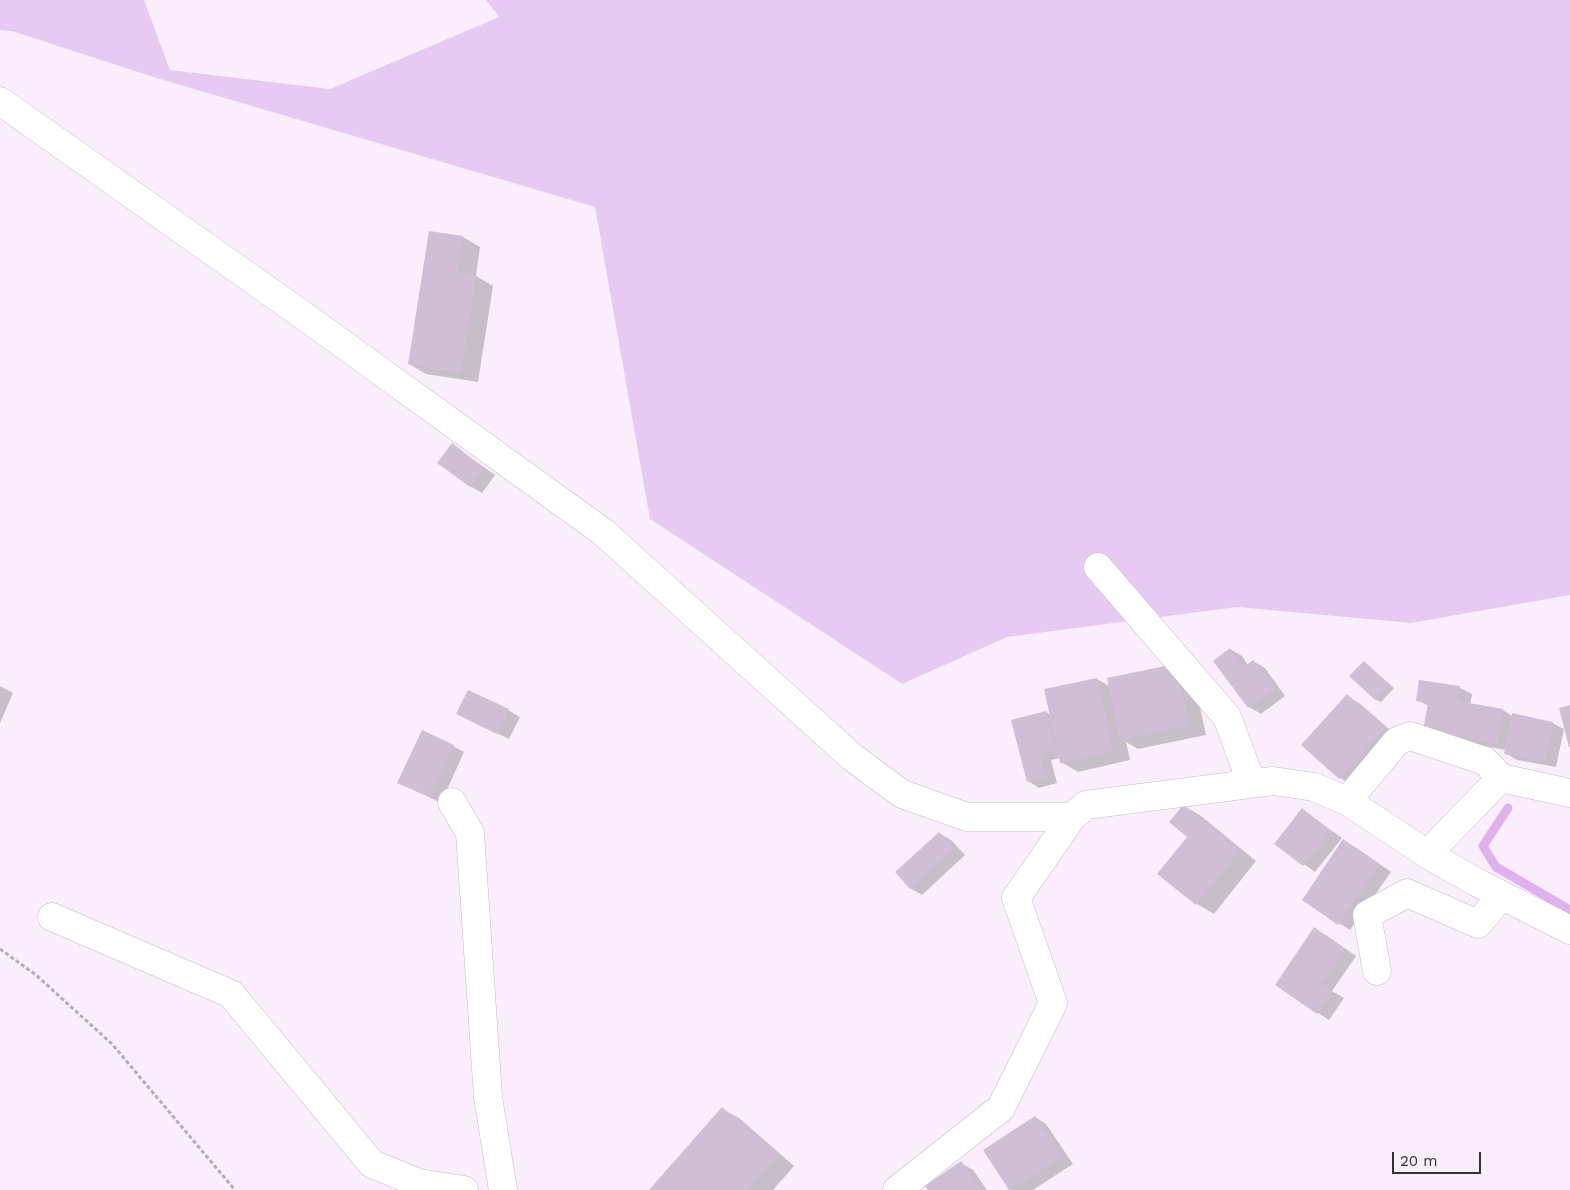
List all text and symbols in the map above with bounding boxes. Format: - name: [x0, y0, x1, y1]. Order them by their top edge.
- scale bar: [1395, 1142, 1484, 1174]
- text: 20 m: [1400, 1152, 1438, 1170]

